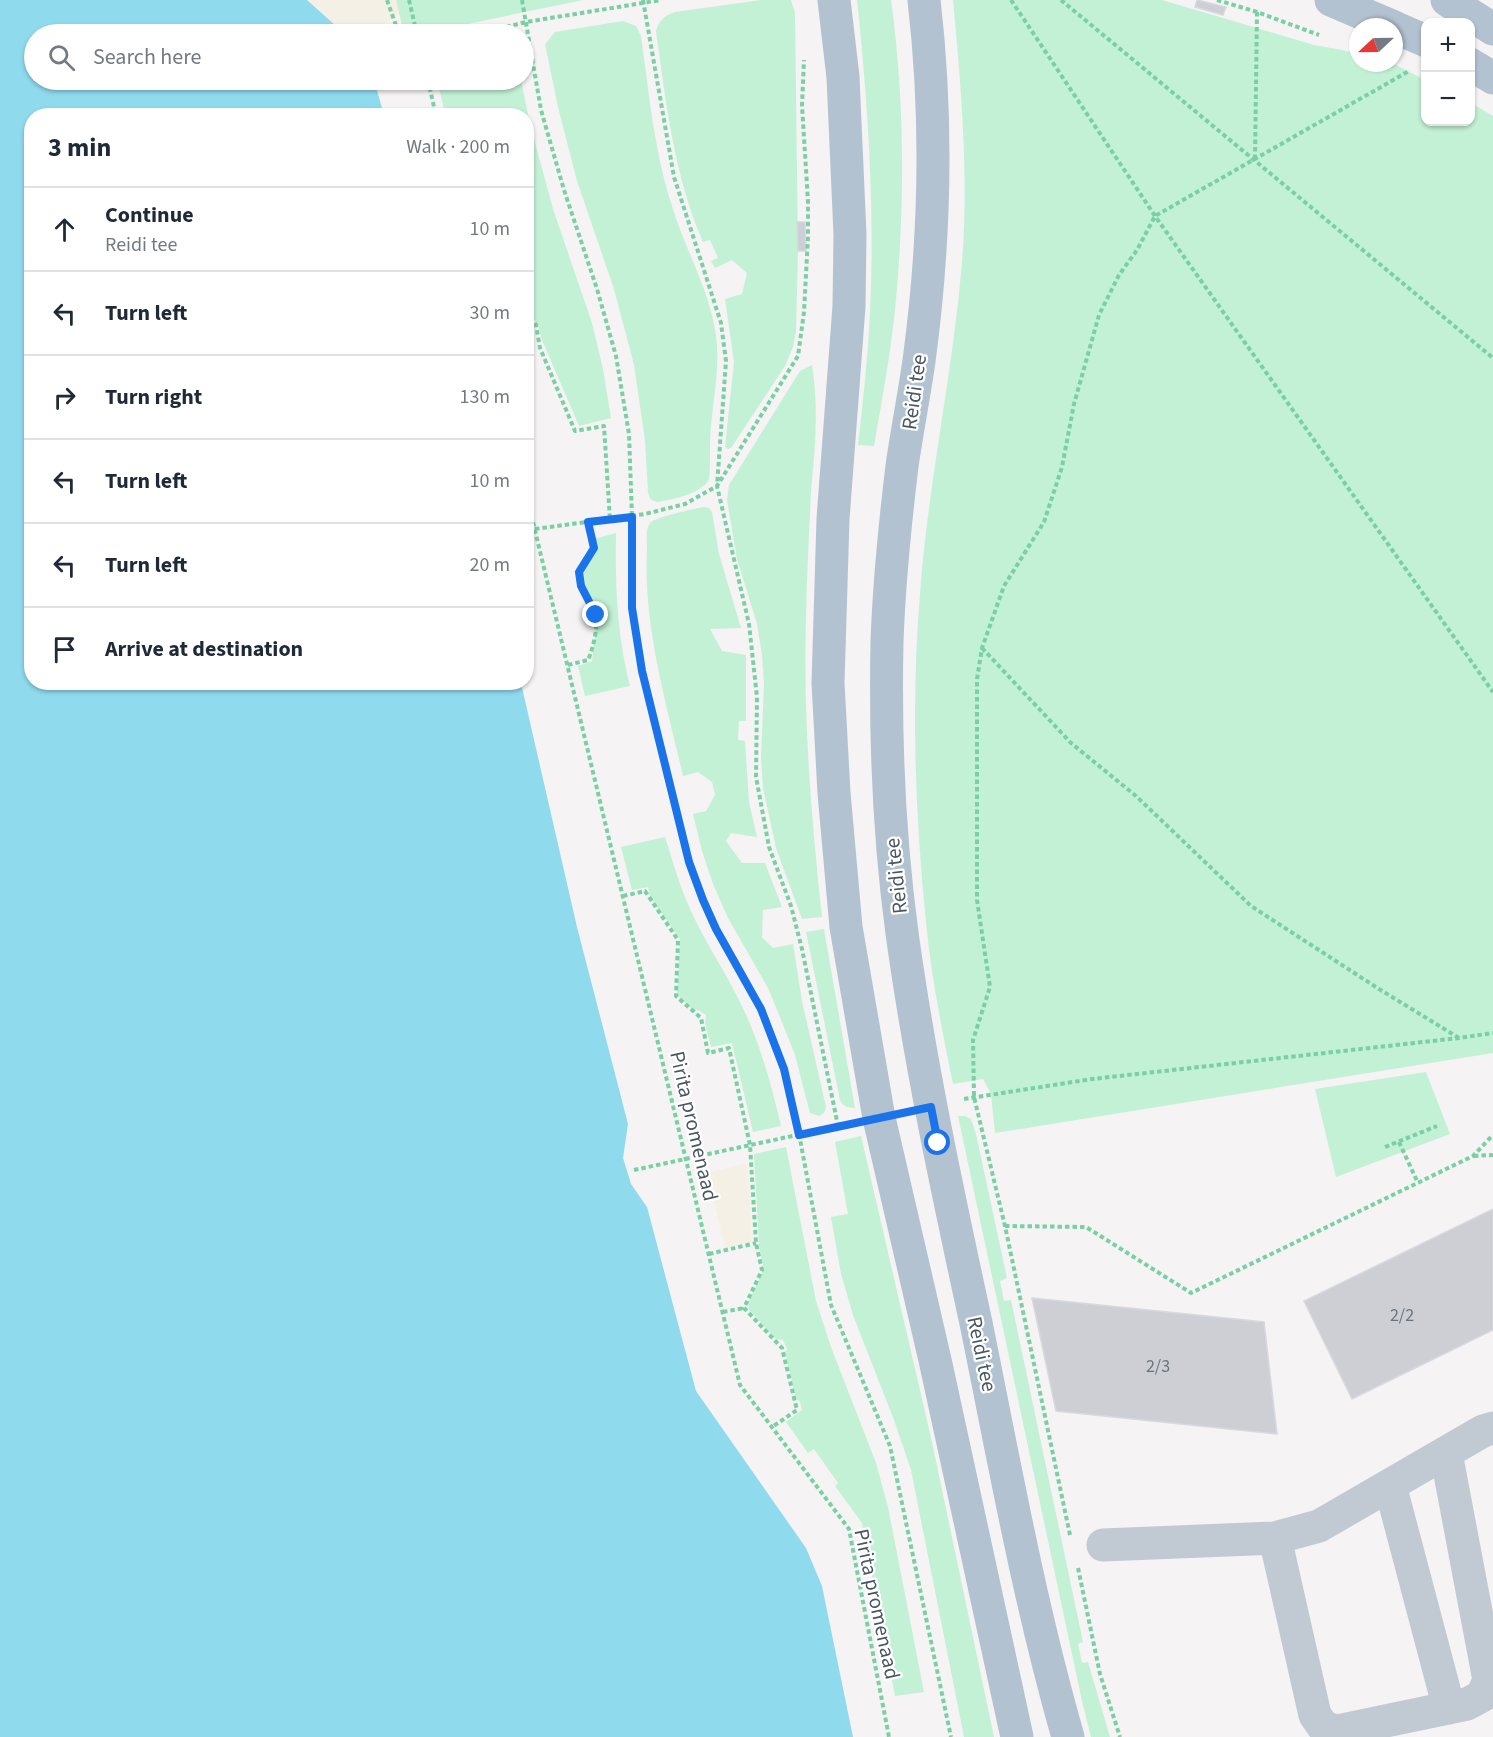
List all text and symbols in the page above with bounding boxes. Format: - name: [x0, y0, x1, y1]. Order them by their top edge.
- north arrow: [1349, 18, 1403, 72]
- map controls: [1421, 18, 1475, 126]
- button: +: [1421, 18, 1475, 72]
- search box: [24, 24, 534, 90]
- icon: search: [45, 41, 78, 74]
- text: Search here: [93, 41, 201, 73]
- button: −: [1421, 72, 1475, 126]
- text: 3 min: [48, 129, 111, 166]
- text: Walk · 200 m: [406, 133, 510, 161]
- text: Continue: [105, 199, 194, 231]
- icon: ahead: [48, 213, 81, 246]
- text: 10 m: [470, 215, 510, 243]
- text: Reidi tee: [105, 231, 177, 259]
- icon: left: [48, 297, 81, 330]
- text: Turn left: [105, 297, 187, 329]
- text: 30 m: [470, 299, 510, 327]
- street label: Reidi tee: [894, 352, 934, 432]
- icon: right: [48, 381, 81, 414]
- text: Turn right: [105, 381, 202, 413]
- text: 130 m: [460, 383, 510, 411]
- icon: left: [48, 465, 81, 498]
- text: Turn left: [105, 465, 187, 497]
- text: 10 m: [470, 467, 510, 495]
- icon: left: [48, 549, 81, 582]
- text: Turn left: [105, 549, 187, 581]
- text: 20 m: [470, 551, 510, 579]
- route end: [582, 601, 608, 627]
- icon: arrive: [48, 633, 81, 666]
- text: Arrive at destination: [105, 633, 303, 665]
- street label: Reidi tee: [877, 837, 915, 915]
- street label: Pirita promenaad: [662, 1048, 726, 1204]
- route start: [924, 1129, 950, 1155]
- house number: 2/2: [1390, 1303, 1414, 1328]
- street label: Reidi tee: [959, 1314, 1005, 1394]
- house number: 2/3: [1146, 1354, 1170, 1379]
- street label: Pirita promenaad: [846, 1526, 908, 1682]

